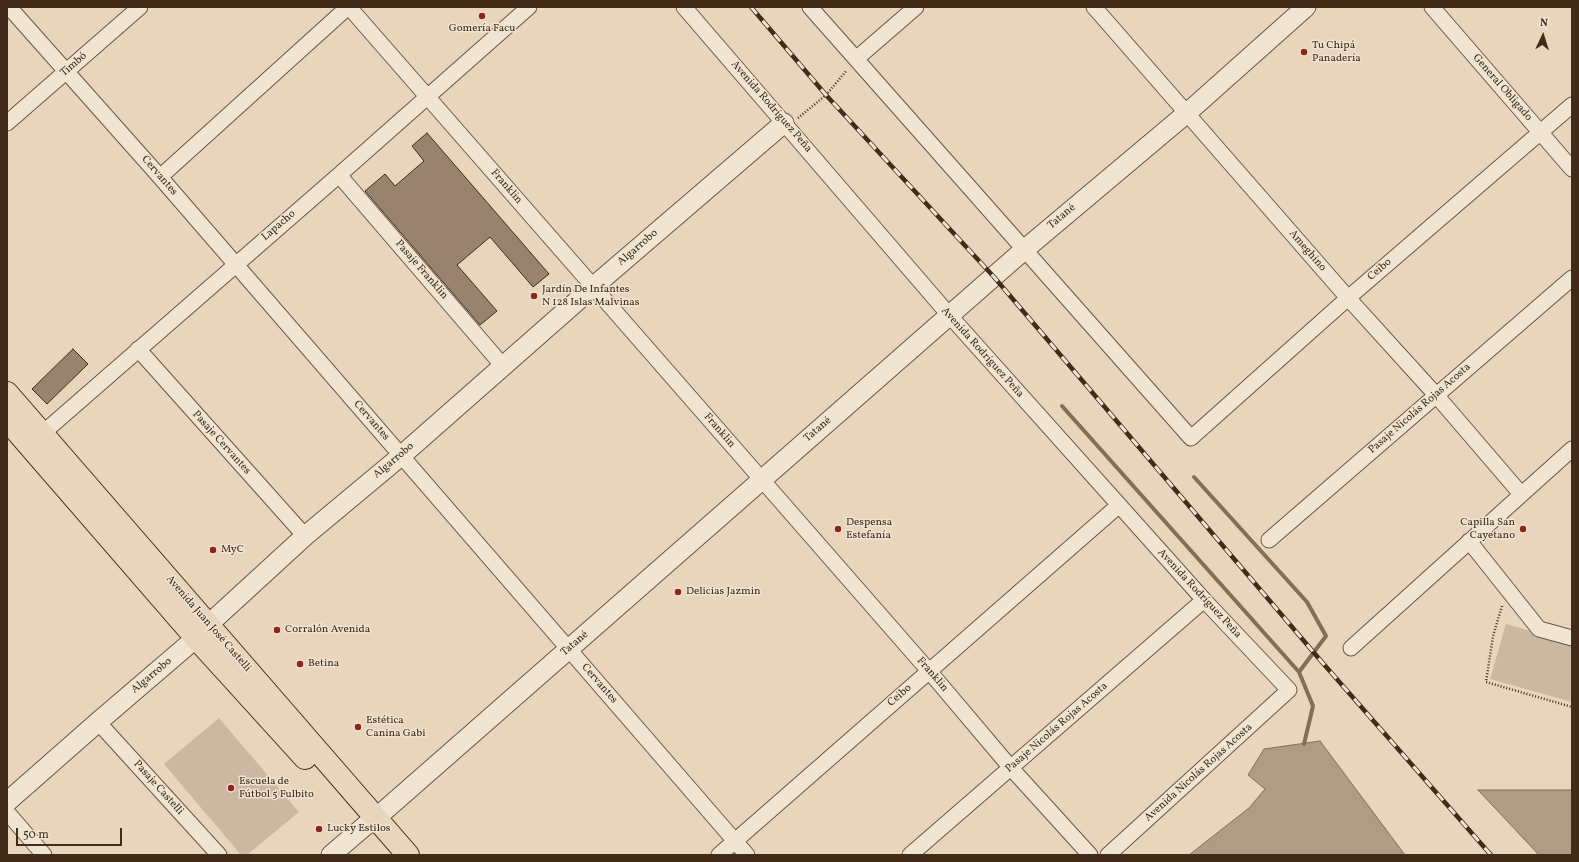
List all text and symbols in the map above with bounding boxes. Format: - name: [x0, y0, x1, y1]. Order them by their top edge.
- marker: Gomería Facu: [477, 11, 487, 21]
- north arrow: [1523, 16, 1563, 56]
- text: N: [1539, 16, 1548, 31]
- place label: Gomería Facu: [449, 22, 515, 36]
- place label: Tu Chipá Panadería: [1312, 39, 1361, 65]
- marker: Tu Chipá Panadería: [1299, 47, 1309, 57]
- street label: Timbó: [58, 50, 90, 80]
- street label: General Obligado: [1469, 52, 1535, 124]
- street label: Avenida Rodríguez Peña: [728, 58, 814, 156]
- street label: Cervantes: [138, 153, 180, 199]
- street label: Franklin: [487, 167, 525, 207]
- street label: Tatané: [1045, 202, 1079, 232]
- street label: Lapacho: [259, 208, 299, 244]
- street label: Algarrobo: [615, 227, 661, 269]
- street label: Ameghino: [1285, 228, 1329, 274]
- street label: Pasaje Franklin: [392, 238, 450, 302]
- street label: Ceibo: [1365, 256, 1395, 284]
- place label: Jardín De Infantes N 128 Islas Malvinas: [542, 283, 639, 309]
- marker: Jardín De Infantes N 128 Islas Malvinas: [529, 291, 539, 301]
- street label: Avenida Rodríguez Peña: [938, 305, 1026, 401]
- street label: Pasaje Nicolás Rojas Acosta: [1366, 361, 1474, 457]
- street label: Cervantes: [350, 398, 392, 444]
- street label: Pasaje Cervantes: [189, 408, 253, 478]
- street label: Franklin: [700, 411, 738, 451]
- street label: Tatané: [802, 414, 834, 446]
- street label: Algarrobo: [371, 440, 417, 482]
- place label: Despensa Estefanía: [846, 516, 892, 542]
- place label: Capilla San Cayetano: [1460, 516, 1515, 542]
- marker: Despensa Estefanía: [833, 524, 843, 534]
- marker: Capilla San Cayetano: [1518, 524, 1528, 534]
- place label: MyC: [221, 543, 244, 557]
- marker: MyC: [208, 545, 218, 555]
- street label: Avenida Rodríguez Peña: [1154, 547, 1244, 641]
- street label: Avenida Juan José Castelli: [162, 573, 254, 675]
- place label: Delicias Jazmin: [686, 585, 761, 599]
- marker: Delicias Jazmin: [673, 587, 683, 597]
- place label: Corralón Avenida: [285, 623, 370, 637]
- marker: Corralón Avenida: [272, 625, 282, 635]
- street label: Tatané: [559, 628, 591, 660]
- street label: Algarrobo: [129, 655, 175, 697]
- street label: Franklin: [913, 655, 951, 695]
- place label: Betina: [308, 657, 339, 671]
- marker: Betina: [295, 659, 305, 669]
- street label: Cervantes: [578, 661, 620, 707]
- street label: Pasaje Nicolás Rojas Acosta: [1003, 680, 1111, 776]
- street label: Ceibo: [885, 682, 915, 710]
- place label: Estética Canina Gabi: [366, 714, 426, 740]
- street label: Avenida Nicolás Rojas Acosta: [1142, 721, 1256, 825]
- marker: Estética Canina Gabi: [353, 722, 363, 732]
- street label: Pasaje Castelli: [130, 758, 186, 818]
- place label: Escuela de Fútbol 5 Fulbito: [239, 775, 314, 801]
- marker: Escuela de Fútbol 5 Fulbito: [226, 783, 236, 793]
- scale bar: [18, 820, 124, 846]
- place label: Lucky Estilos: [327, 822, 390, 836]
- marker: Lucky Estilos: [314, 824, 324, 834]
- text: 50 m: [23, 827, 49, 843]

